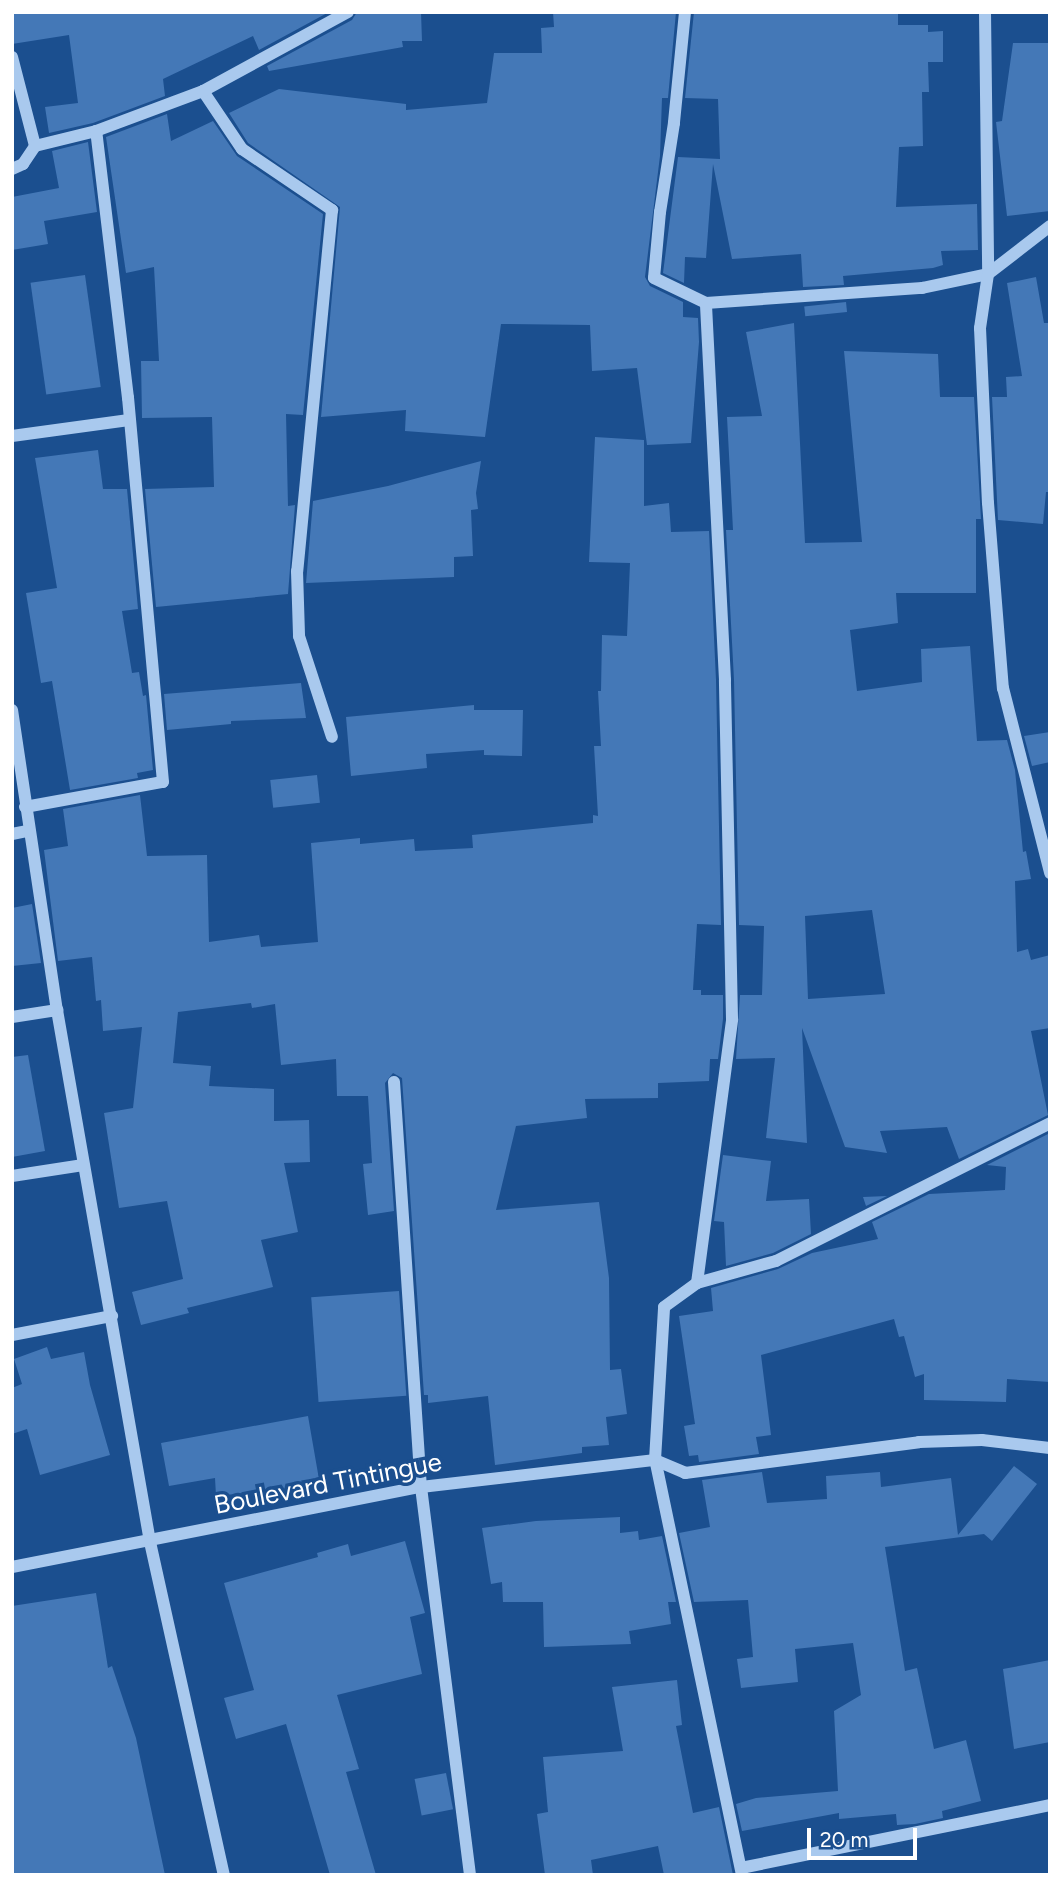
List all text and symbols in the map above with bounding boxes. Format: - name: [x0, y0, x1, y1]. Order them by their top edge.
- street label: Boulevard Tintingue: [212, 1447, 444, 1521]
- scale bar: [810, 1814, 920, 1858]
- text: 20 m: [820, 1827, 868, 1852]

